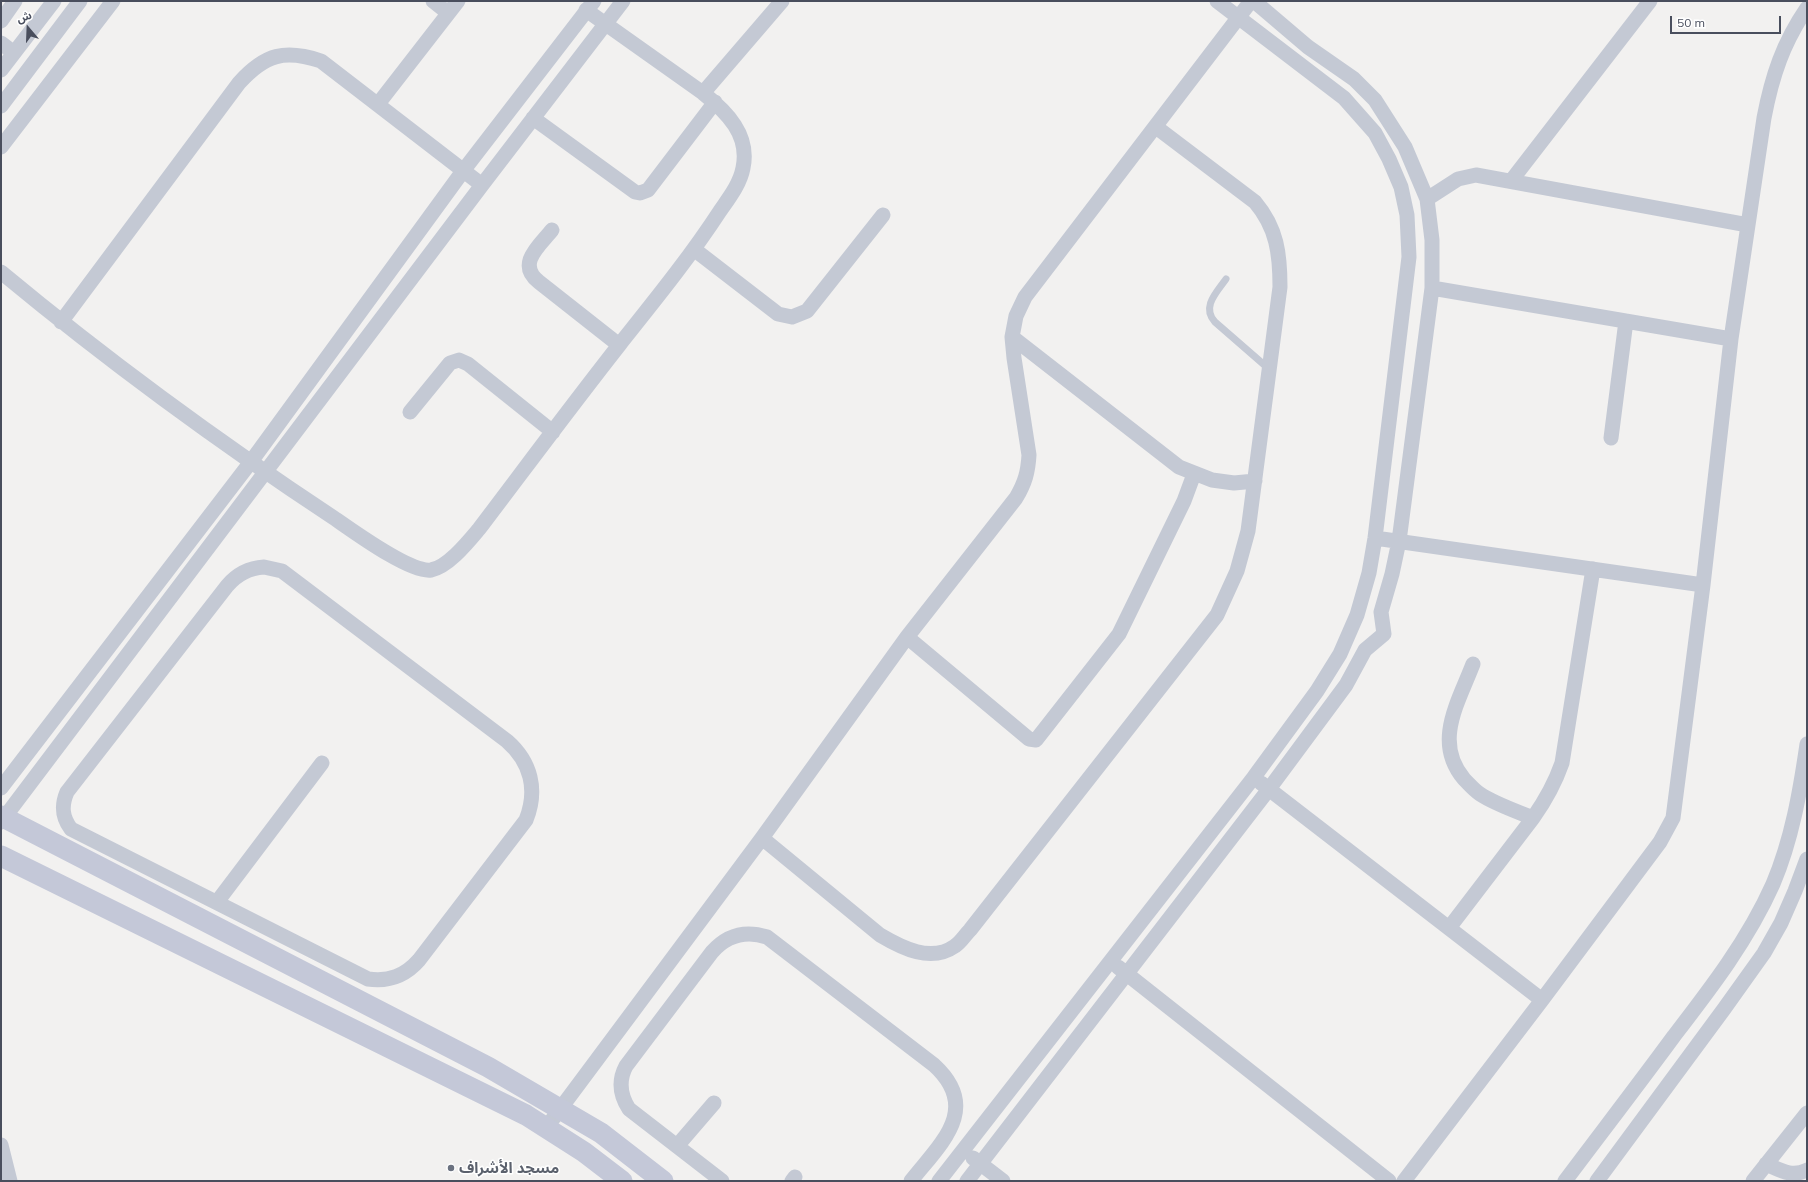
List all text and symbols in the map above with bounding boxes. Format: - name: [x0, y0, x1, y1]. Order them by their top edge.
- north arrow: [8, 8, 48, 48]
- text: ش: [15, 8, 33, 26]
- scale bar: [1672, 8, 1783, 34]
- text: 50 m: [1677, 15, 1705, 30]
- place label: مسجد الأشراف: [459, 1159, 559, 1177]
- marker: مسجد الأشراف: [446, 1163, 456, 1173]

